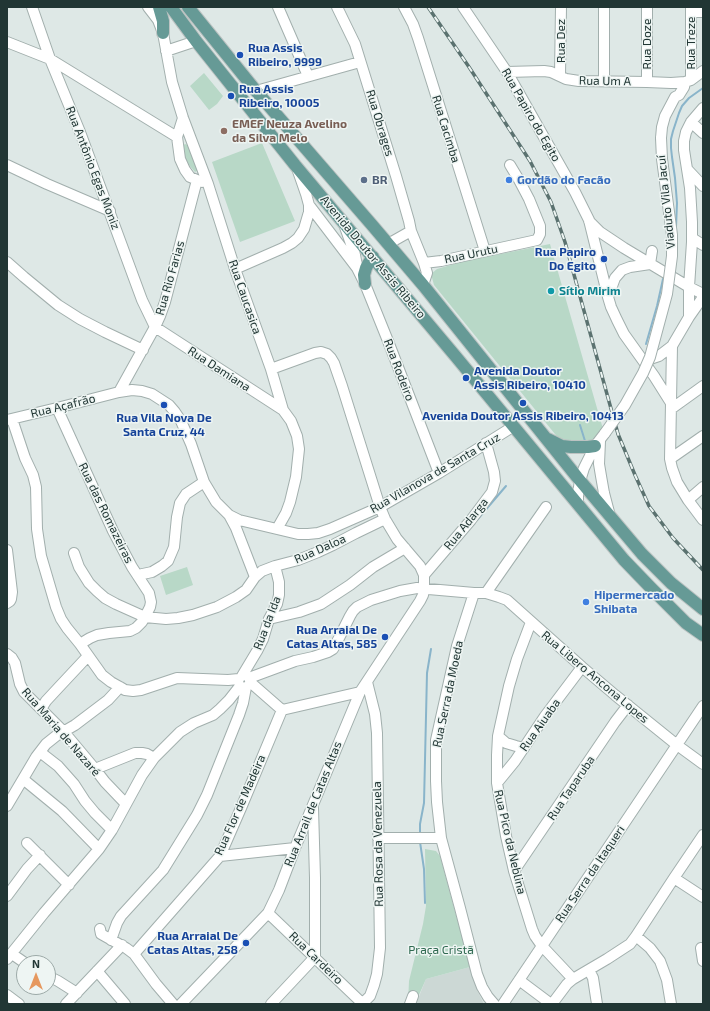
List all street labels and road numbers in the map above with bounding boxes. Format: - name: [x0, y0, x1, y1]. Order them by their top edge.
- street label: Rua Treze: [684, 16, 698, 70]
- street label: Rua Dez: [554, 19, 568, 63]
- street label: Rua Doze: [640, 19, 654, 69]
- street label: Rua Papiro do Egito: [498, 66, 564, 164]
- street label: Rua Um A: [579, 73, 631, 89]
- street label: Rua Obrages: [363, 88, 397, 158]
- street label: Rua Cacimba: [429, 94, 463, 164]
- street label: Rua Antônio Egas Moniz: [63, 104, 123, 232]
- street label: Viaduto Vila Jacuí: [654, 154, 678, 250]
- street label: Avenida Doutor Assis Ribeiro: [317, 193, 429, 321]
- street label: Rua Rio Farias: [153, 239, 187, 317]
- street label: Rua Urutu: [443, 241, 499, 267]
- street label: Rua Caucasica: [226, 258, 264, 336]
- street label: Rua Rodeiro: [381, 337, 417, 403]
- street label: Rua Damiana: [185, 343, 253, 395]
- street label: Rua Açafrão: [29, 391, 97, 421]
- street label: Rua Vilanova de Santa Cruz: [367, 430, 503, 516]
- street label: Rua das Romazeiras: [75, 460, 137, 566]
- street label: Rua Adarga: [441, 495, 491, 553]
- street label: Rua Daloa: [292, 531, 348, 567]
- street label: Rua da Ida: [250, 594, 284, 652]
- street label: Rua Libero Ancona Lopes: [538, 628, 652, 726]
- street label: Rua Serra da Moeda: [430, 639, 466, 749]
- street label: Rua Maria de Nazaré: [19, 685, 103, 779]
- street label: Rua Aiuaba: [517, 696, 563, 754]
- street label: Rua Arrail de Catas Altas: [281, 739, 345, 869]
- street label: Rua Flor de Madeira: [211, 752, 269, 858]
- street label: Rua Taparuba: [544, 753, 598, 823]
- street label: Rua Rosa da Venezuela: [370, 781, 386, 907]
- street label: Rua Pico da Neblina: [491, 788, 529, 896]
- street label: Rua Serra da Itaqueri: [552, 823, 628, 925]
- street label: Rua Cardeiro: [286, 929, 346, 987]

